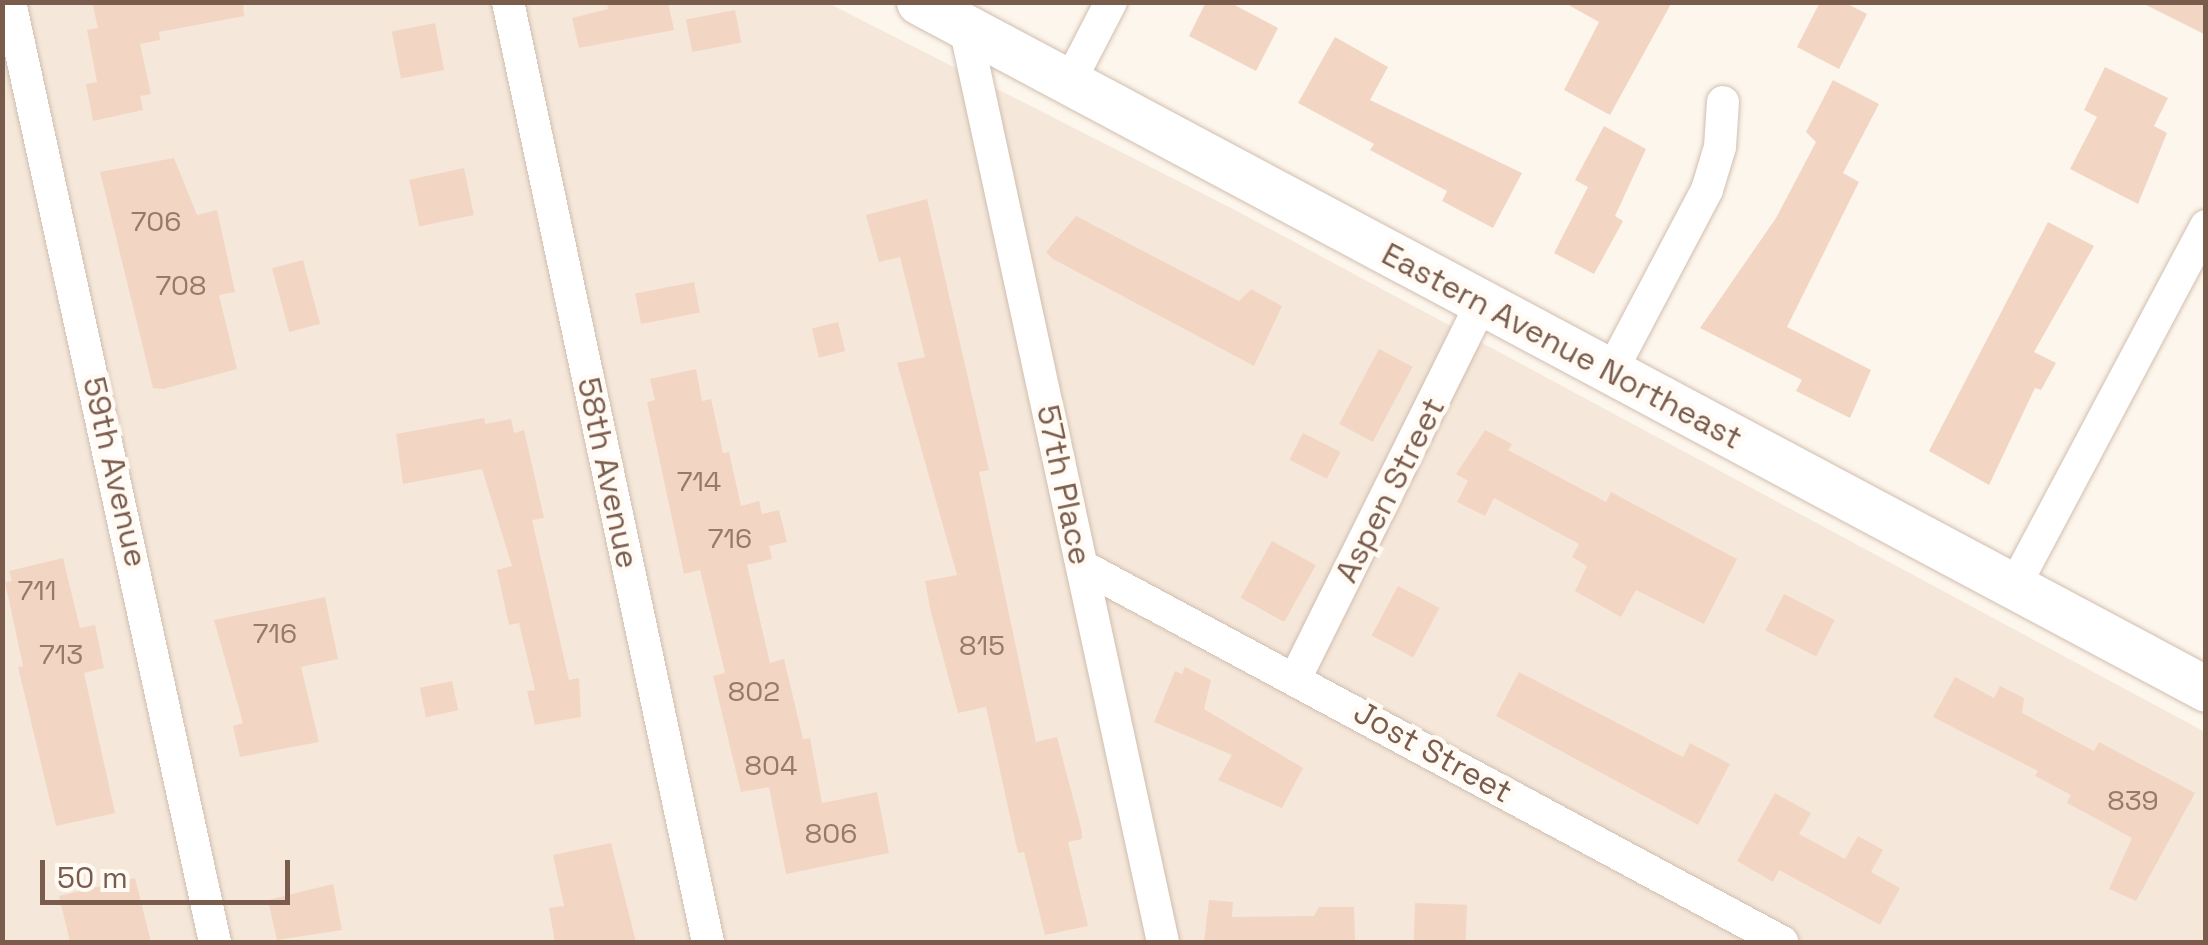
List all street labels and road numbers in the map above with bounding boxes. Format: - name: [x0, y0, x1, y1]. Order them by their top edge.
- street label: Eastern Avenue Northeast: [1375, 234, 1749, 458]
- street label: 59th Avenue: [74, 373, 156, 571]
- street label: 58th Avenue: [569, 374, 647, 572]
- street label: Aspen Street: [1327, 391, 1453, 589]
- street label: 57th Place: [1028, 402, 1100, 568]
- street label: Jost Street: [1347, 693, 1519, 811]

